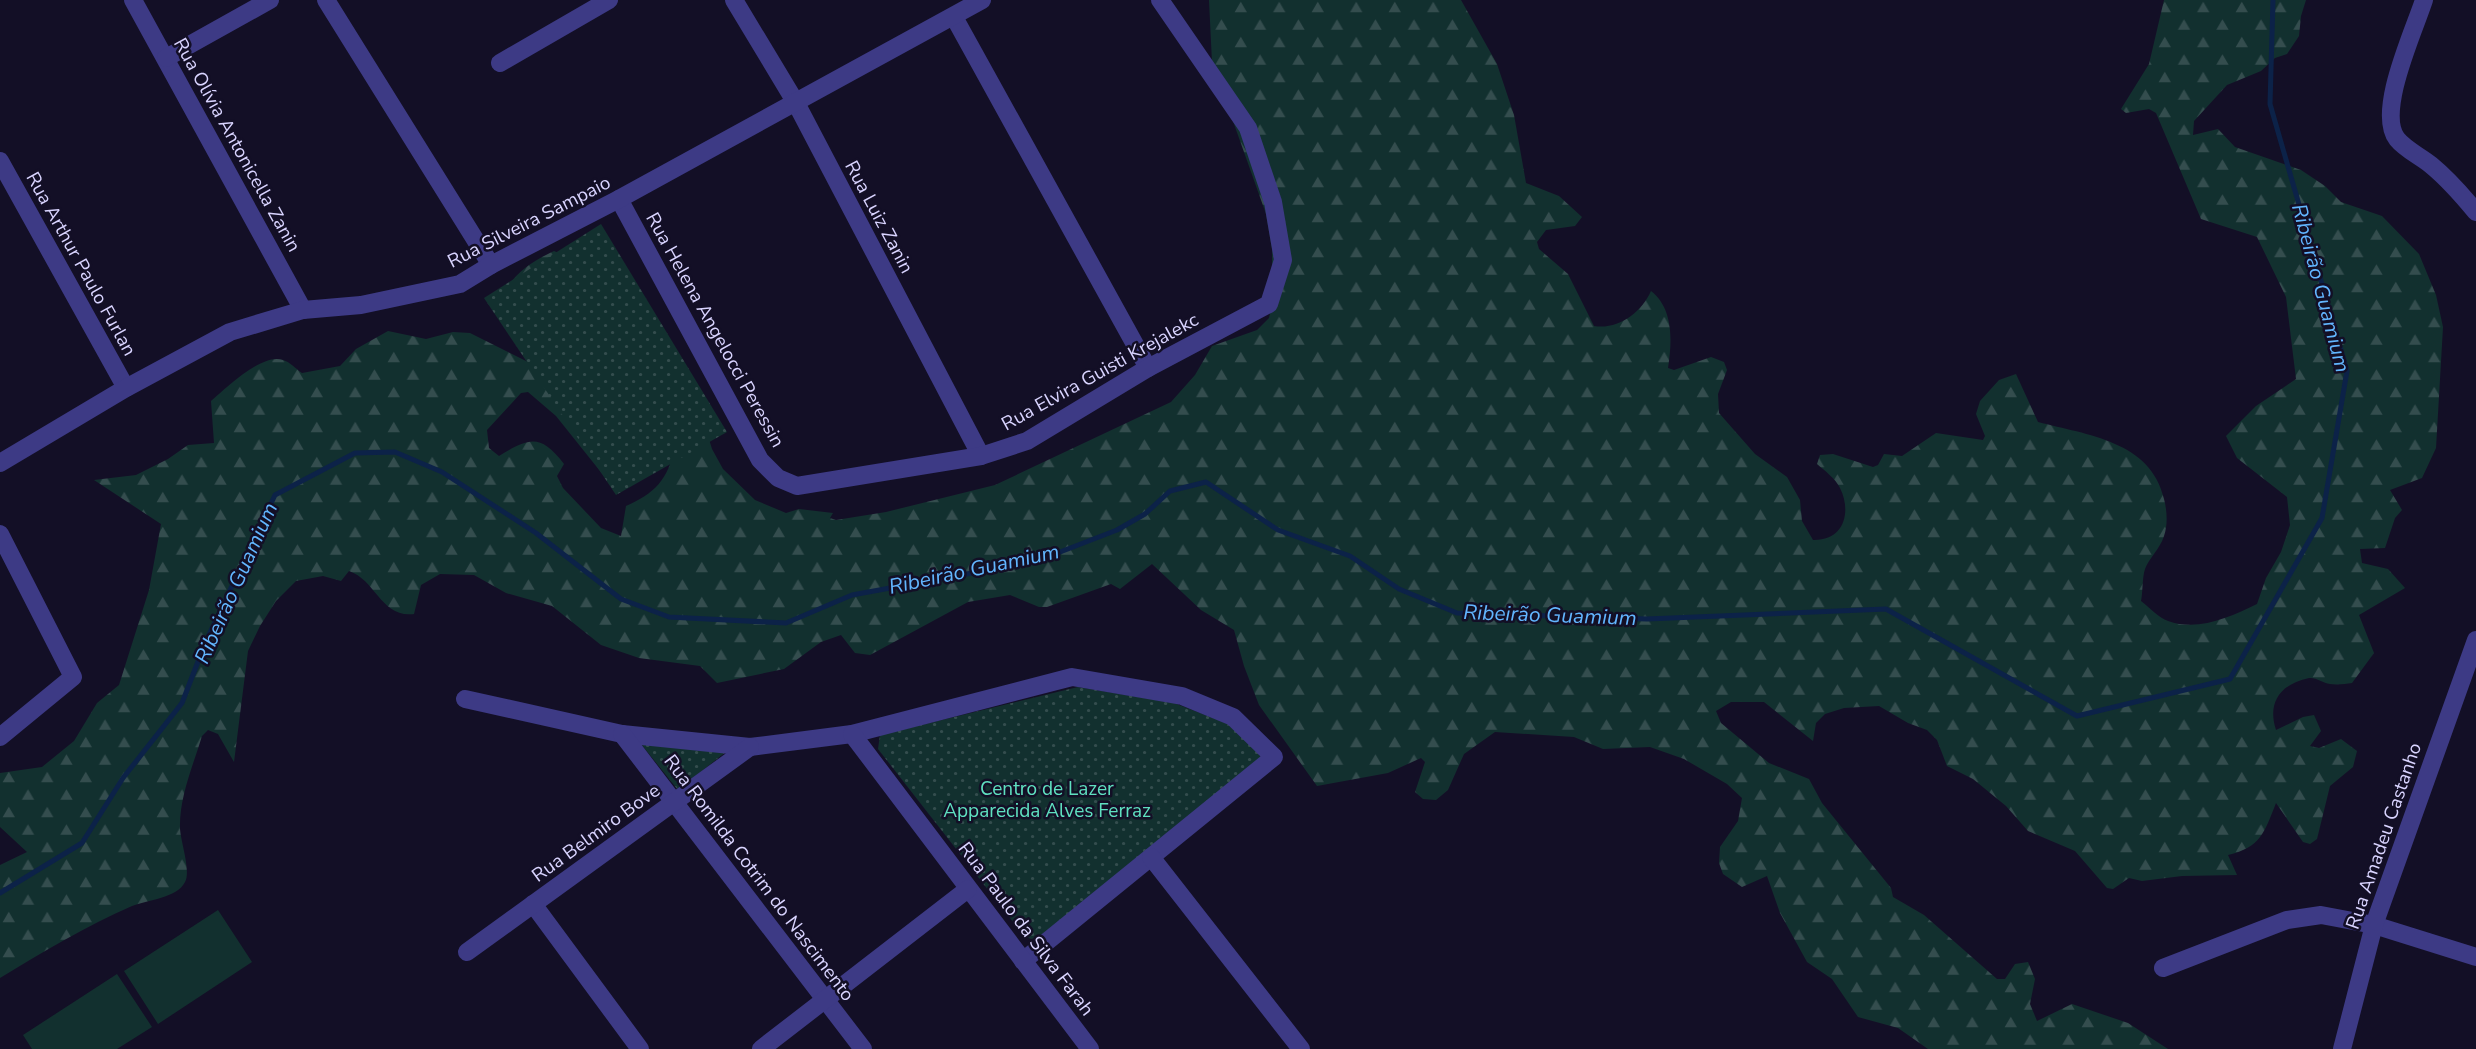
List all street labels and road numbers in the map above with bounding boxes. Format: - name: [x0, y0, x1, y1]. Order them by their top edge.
- street label: Rua Olívia Antonicella Zanin: [167, 33, 307, 257]
- street label: Rua Luiz Zanin: [838, 156, 920, 278]
- street label: Rua Arthur Paulo Furlan: [20, 167, 142, 361]
- street label: Rua Silveira Sampaio: [443, 170, 615, 274]
- street label: Rua Helena Angelocci Peressin: [639, 208, 791, 452]
- street label: Rua Elvira Guisti Krejalekc: [997, 307, 1203, 437]
- street label: Rua Amadeu Castanho: [2340, 739, 2428, 933]
- street label: Rua Romilda Cotrim do Nascimento: [658, 749, 860, 1007]
- street label: Rua Belmiro Bove: [527, 778, 665, 888]
- street label: Rua Paulo da Silva Farah: [952, 837, 1100, 1021]

